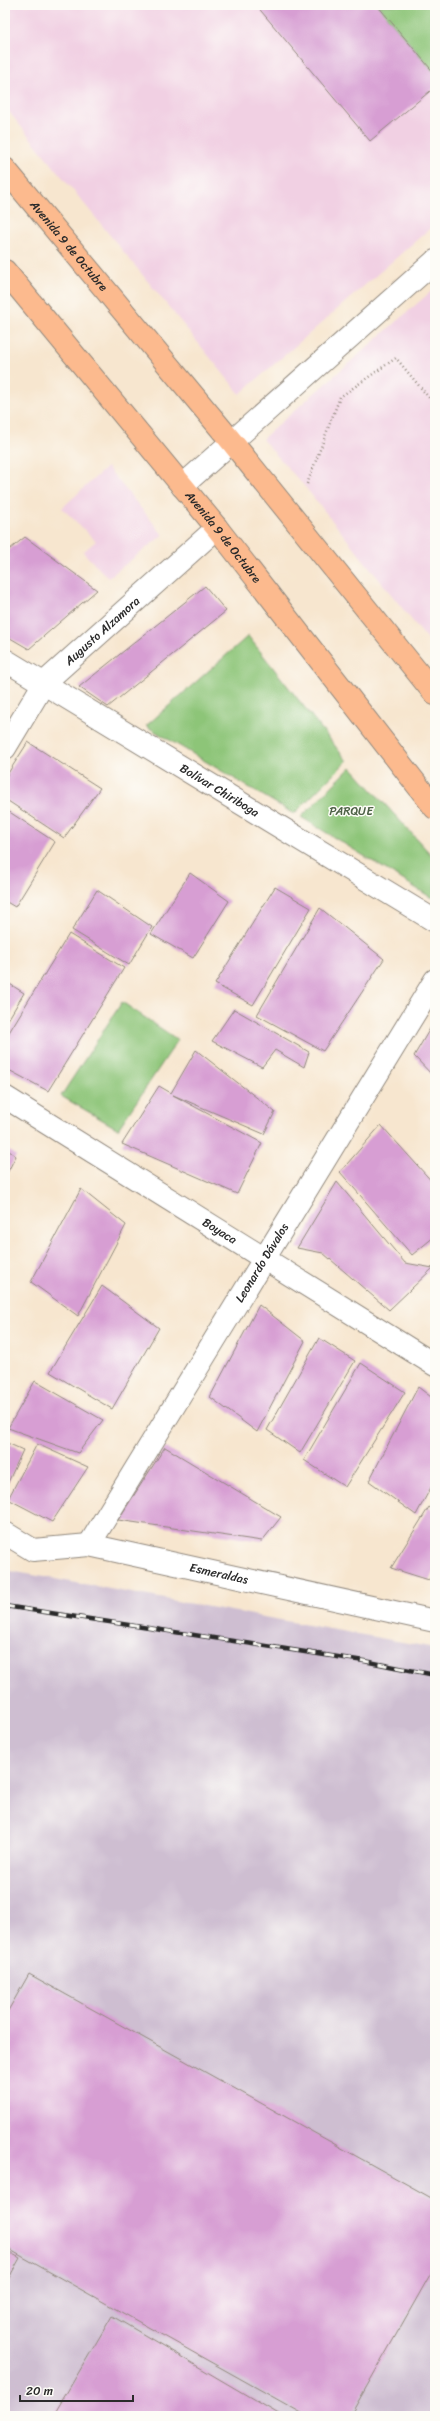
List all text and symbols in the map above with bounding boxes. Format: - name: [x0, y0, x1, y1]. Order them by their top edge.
- street label: Avenida 9 de Octubre: [24, 194, 114, 297]
- street label: Avenida 9 de Octubre: [179, 485, 267, 588]
- street label: Augusto Alzamora: [59, 591, 145, 672]
- street label: Bolívar Chiriboga: [175, 757, 264, 823]
- park label: PARQUE: [329, 800, 374, 822]
- street label: Boyaca: [198, 1211, 242, 1250]
- street label: Leonardo Dávalos: [229, 1219, 295, 1307]
- street label: Esmeraldas: [188, 1556, 250, 1591]
- scale bar: [20, 2377, 133, 2403]
- text: 20 m: [26, 2380, 53, 2402]

